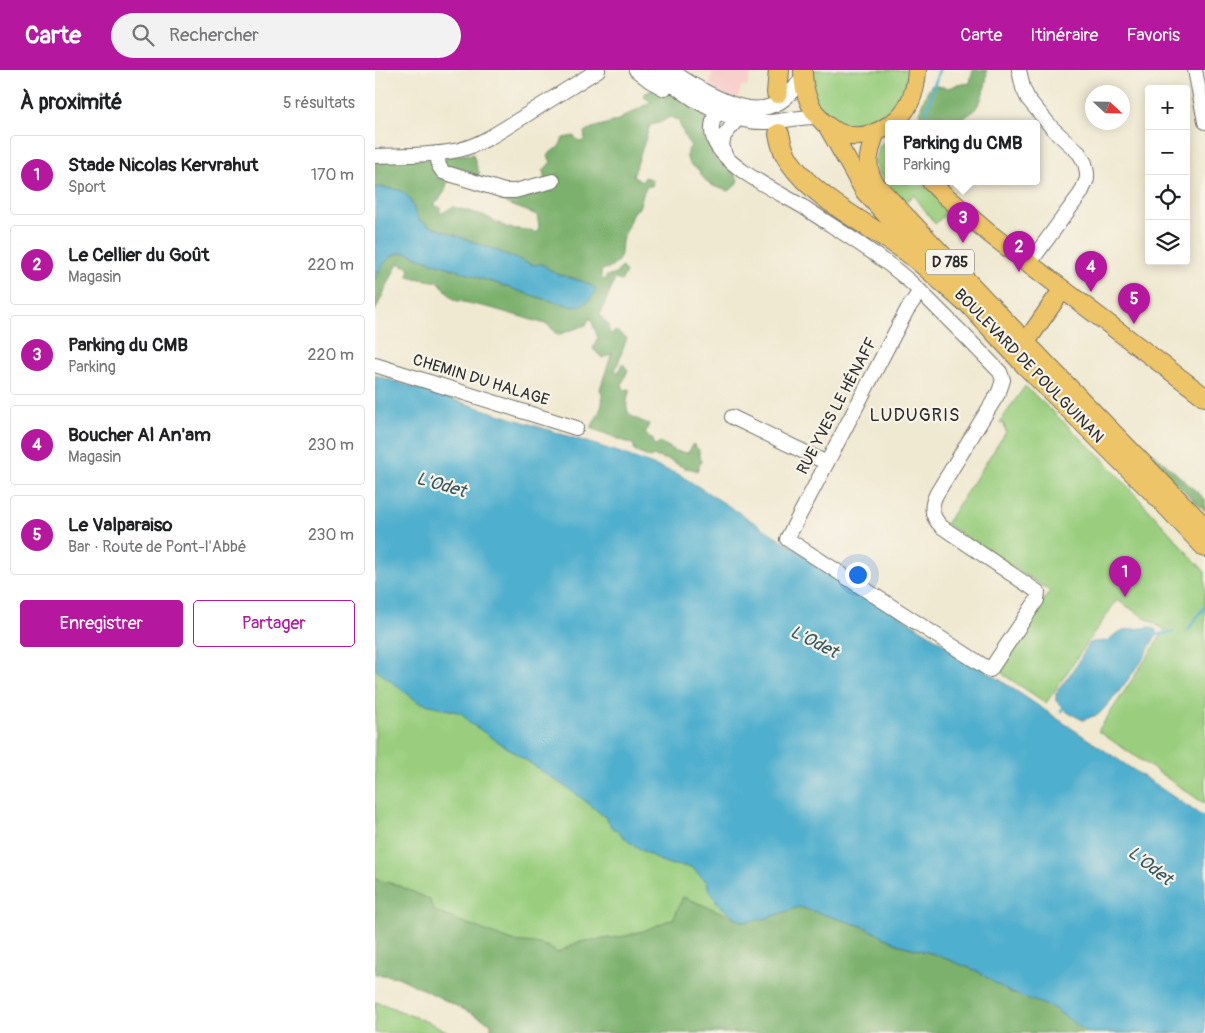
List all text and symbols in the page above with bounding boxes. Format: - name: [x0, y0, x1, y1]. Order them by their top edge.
- search box: [111, 13, 461, 58]
- text: Carte: [25, 21, 81, 50]
- icon: search: [129, 21, 157, 49]
- text: Rechercher: [169, 23, 259, 47]
- text: Carte: [960, 24, 1002, 47]
- text: Itinéraire: [1030, 24, 1098, 47]
- text: Favoris: [1126, 24, 1180, 47]
- north arrow: [1085, 85, 1130, 130]
- map controls: [1145, 85, 1190, 265]
- button: +: [1145, 85, 1190, 130]
- text: À proximité: [20, 89, 123, 116]
- text: 5 résultats: [283, 93, 355, 113]
- popup: [885, 120, 1040, 185]
- button: −: [1145, 130, 1190, 175]
- text: Parking du CMB: [902, 131, 1023, 155]
- text: Stade Nicolas Kervrahut: [68, 153, 259, 177]
- text: Parking: [902, 155, 950, 175]
- text: 1: [34, 165, 40, 185]
- text: 170 m: [311, 165, 354, 185]
- button: locate: [1145, 175, 1190, 220]
- text: Sport: [68, 177, 106, 197]
- pin: 3: [947, 202, 979, 243]
- button: layers: [1145, 220, 1190, 265]
- pin: 2: [1003, 231, 1035, 272]
- text: Le Cellier du Goût: [68, 243, 209, 267]
- road number: D 785: [926, 250, 974, 274]
- pin: 4: [1075, 251, 1107, 292]
- text: 2: [33, 255, 41, 275]
- text: 220 m: [308, 255, 354, 275]
- text: Magasin: [68, 267, 121, 287]
- pin: 5: [1118, 283, 1150, 324]
- street label: BOULEVARD DE POULGUINAN: [950, 285, 1108, 447]
- text: Parking du CMB: [68, 333, 188, 357]
- street label: RUE YVES LE HÉNAFF: [792, 334, 882, 478]
- text: 3: [33, 345, 41, 365]
- text: 220 m: [308, 345, 354, 365]
- street label: CHEMIN DU HALAGE: [410, 350, 552, 410]
- text: Parking: [68, 357, 116, 377]
- district label: LUDUGRIS: [869, 404, 961, 427]
- text: Boucher Al An'am: [68, 423, 211, 447]
- text: 4: [32, 435, 42, 455]
- text: 230 m: [308, 435, 354, 455]
- text: Magasin: [68, 447, 121, 467]
- water label: L'Odet: [414, 467, 470, 503]
- text: Le Valparaiso: [68, 513, 172, 537]
- text: 5: [33, 525, 41, 545]
- text: 230 m: [308, 525, 354, 545]
- text: Bar · Route de Pont-l'Abbé: [68, 537, 246, 557]
- pin: 1: [1109, 556, 1141, 597]
- your location: [845, 562, 871, 588]
- button: Enregistrer: [20, 600, 183, 647]
- button: Partager: [193, 600, 355, 647]
- water label: L'Odet: [786, 620, 843, 664]
- water label: L'Odet: [1123, 841, 1178, 892]

